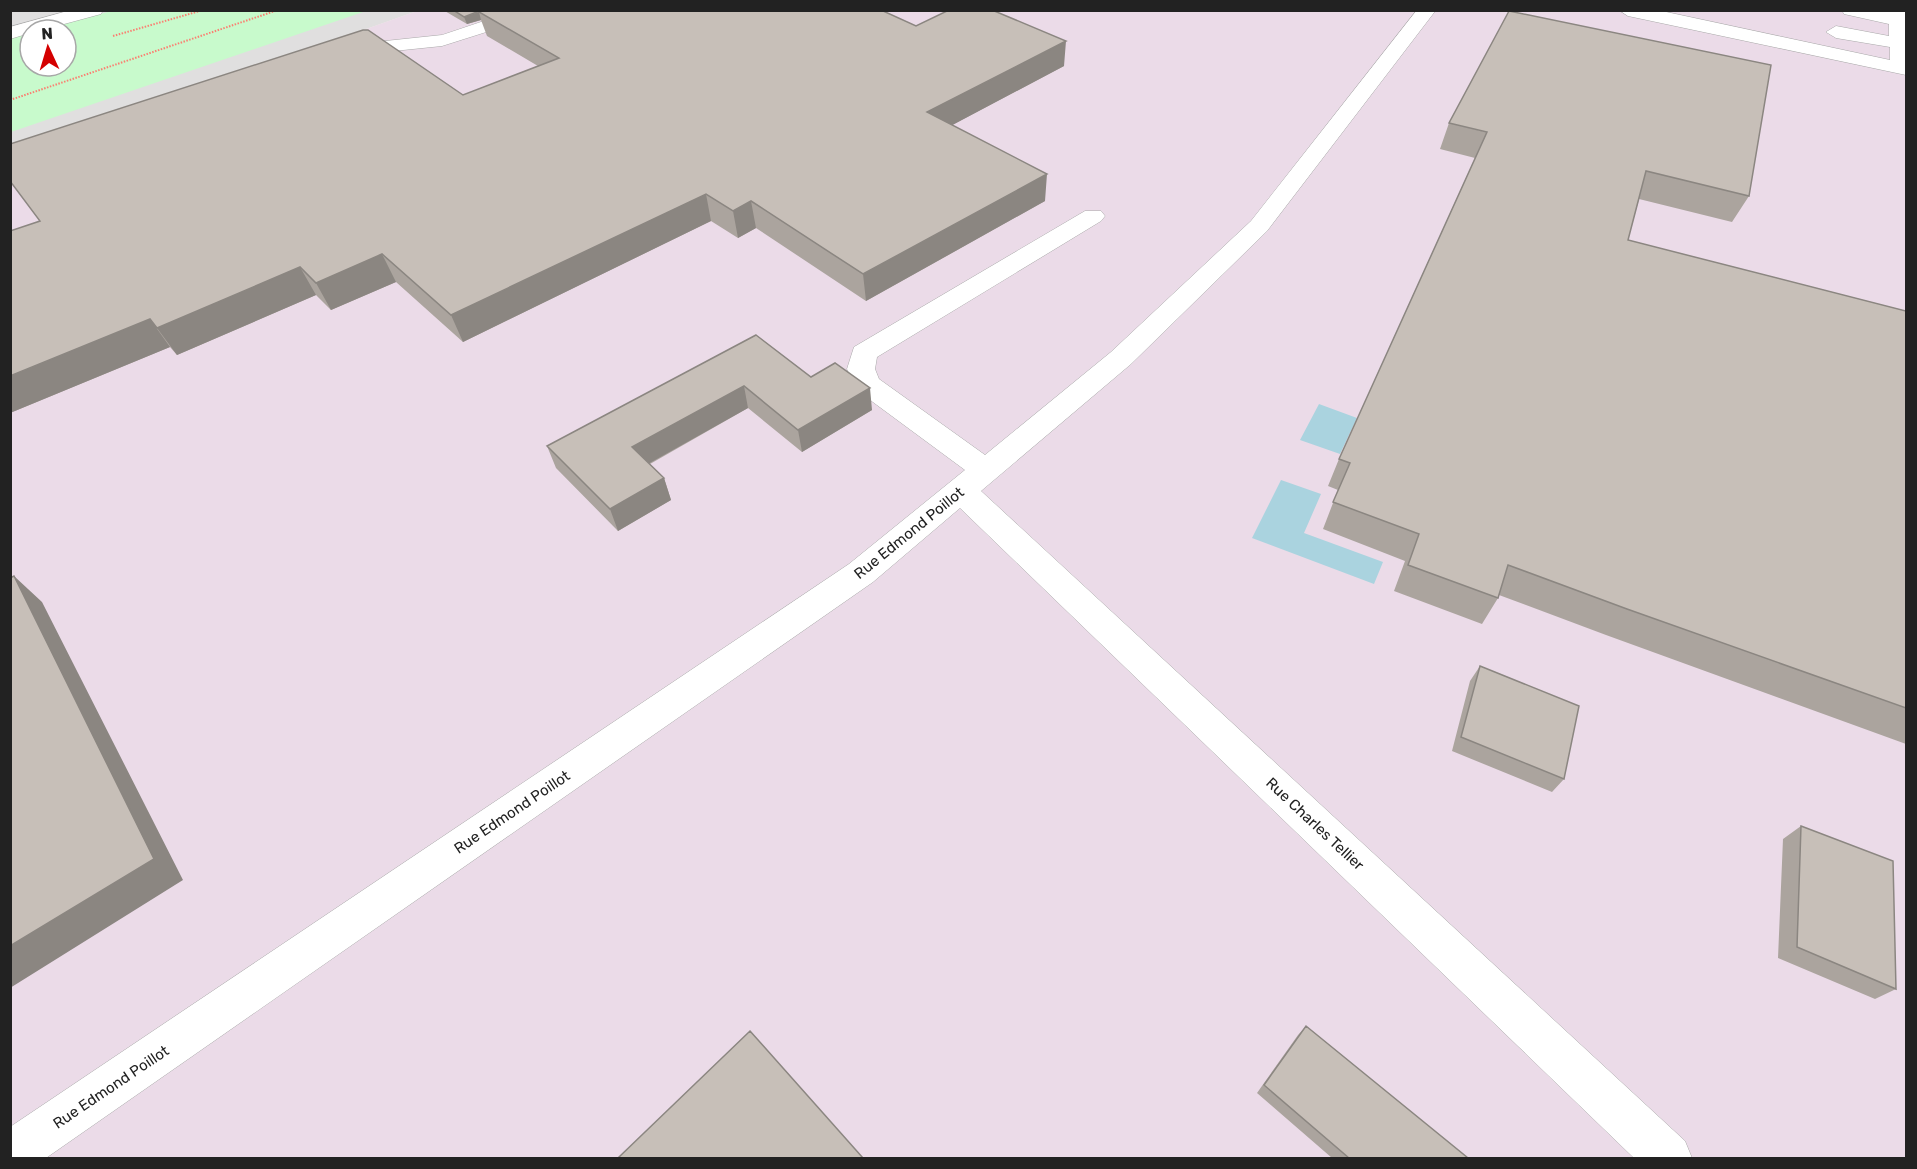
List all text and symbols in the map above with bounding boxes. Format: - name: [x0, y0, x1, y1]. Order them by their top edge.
- north arrow: [18, 18, 78, 78]
- text: N: [41, 24, 53, 43]
- street label: Rue Edmond Poillot: [851, 483, 968, 583]
- street label: Rue Edmond Poillot: [451, 766, 573, 857]
- street label: Rue Charles Tellier: [1262, 774, 1368, 874]
- street label: Rue Edmond Poillot: [50, 1041, 172, 1132]

